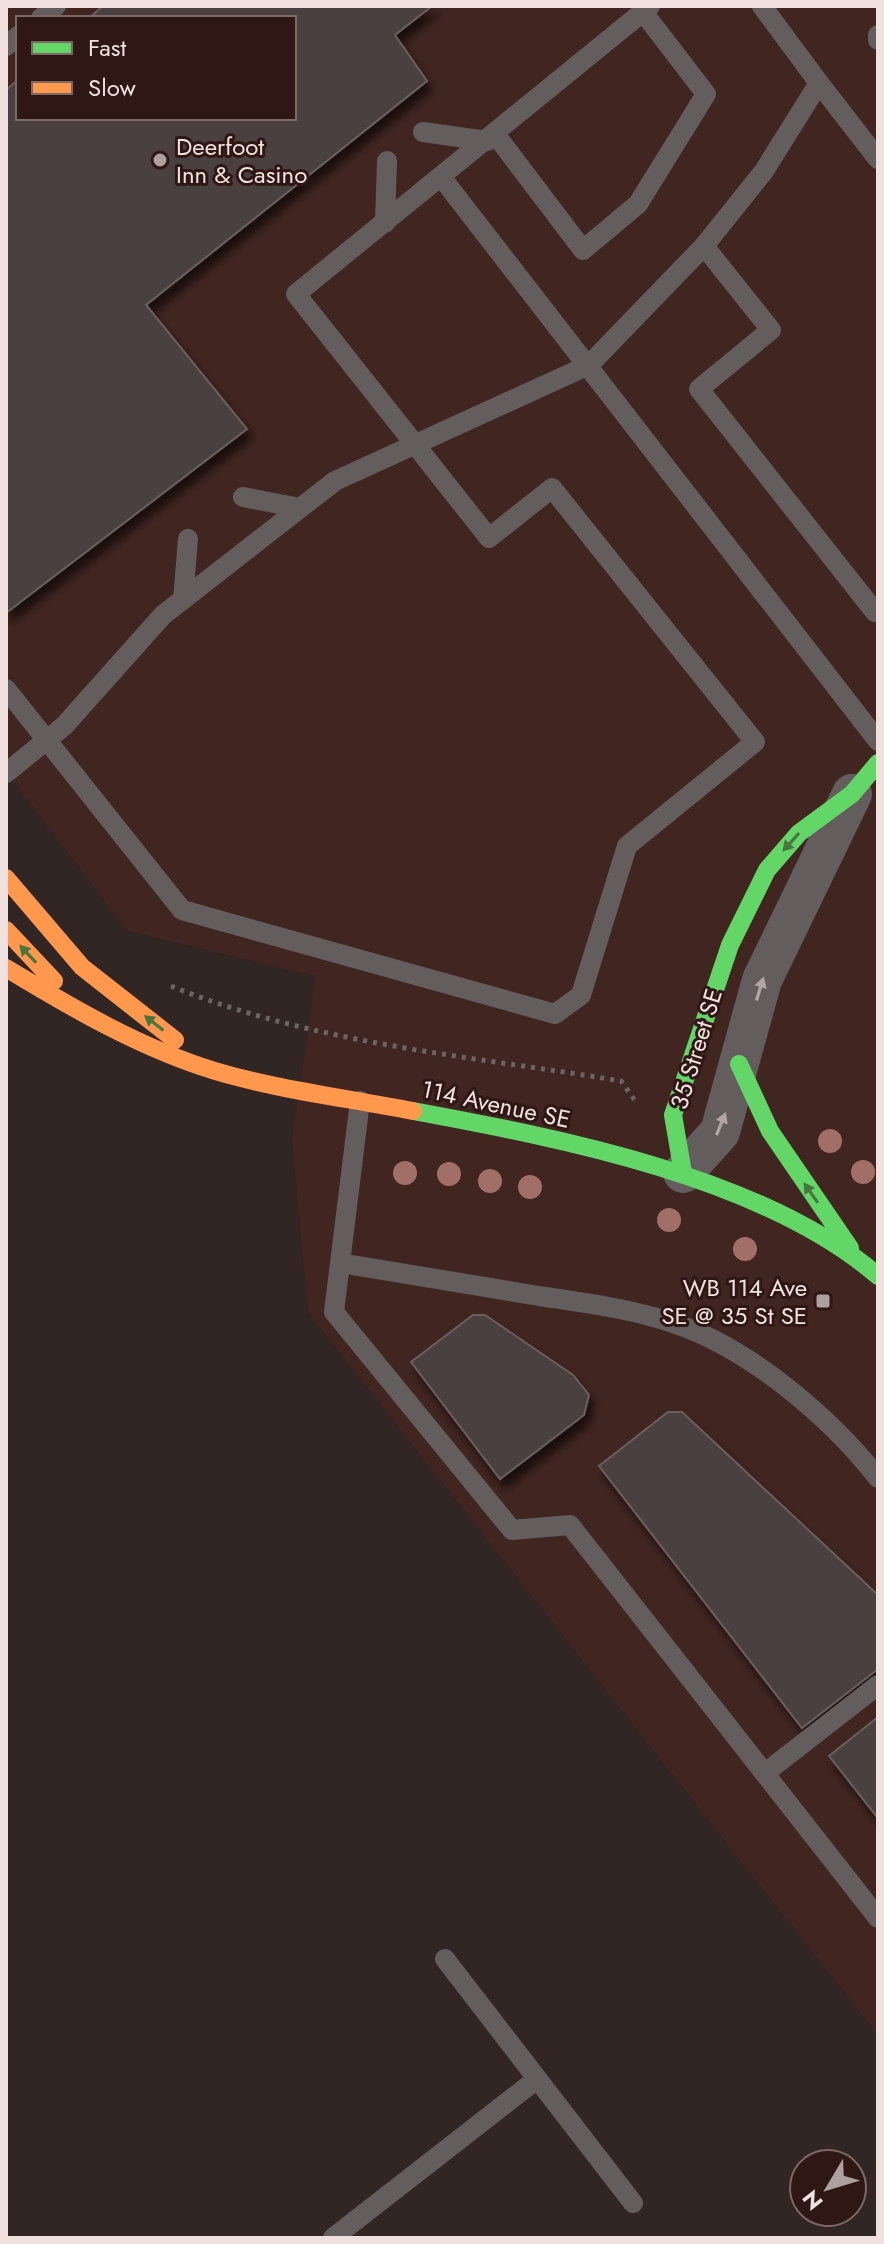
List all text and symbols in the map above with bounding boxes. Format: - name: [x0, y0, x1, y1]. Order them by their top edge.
- legend: [16, 16, 296, 120]
- text: Fast: [88, 30, 126, 65]
- text: Slow: [88, 70, 136, 105]
- place label: Deerfoot Inn & Casino: [176, 129, 307, 192]
- marker: Deerfoot Inn & Casino: [151, 151, 169, 169]
- one-way arrow: [783, 833, 801, 852]
- one-way arrow: [19, 944, 37, 963]
- one-way arrow: [754, 977, 767, 1001]
- street label: 35 Street SE: [661, 984, 731, 1114]
- one-way arrow: [143, 1016, 164, 1032]
- street label: 114 Avenue SE: [418, 1071, 574, 1137]
- one-way arrow: [714, 1112, 727, 1136]
- one-way arrow: [804, 1182, 819, 1203]
- place label: WB 114 Ave SE @ 35 St SE: [661, 1270, 807, 1333]
- marker: WB 114 Ave SE @ 35 St SE: [814, 1292, 832, 1310]
- north arrow: [788, 2148, 868, 2228]
- text: N: [794, 2184, 830, 2217]

